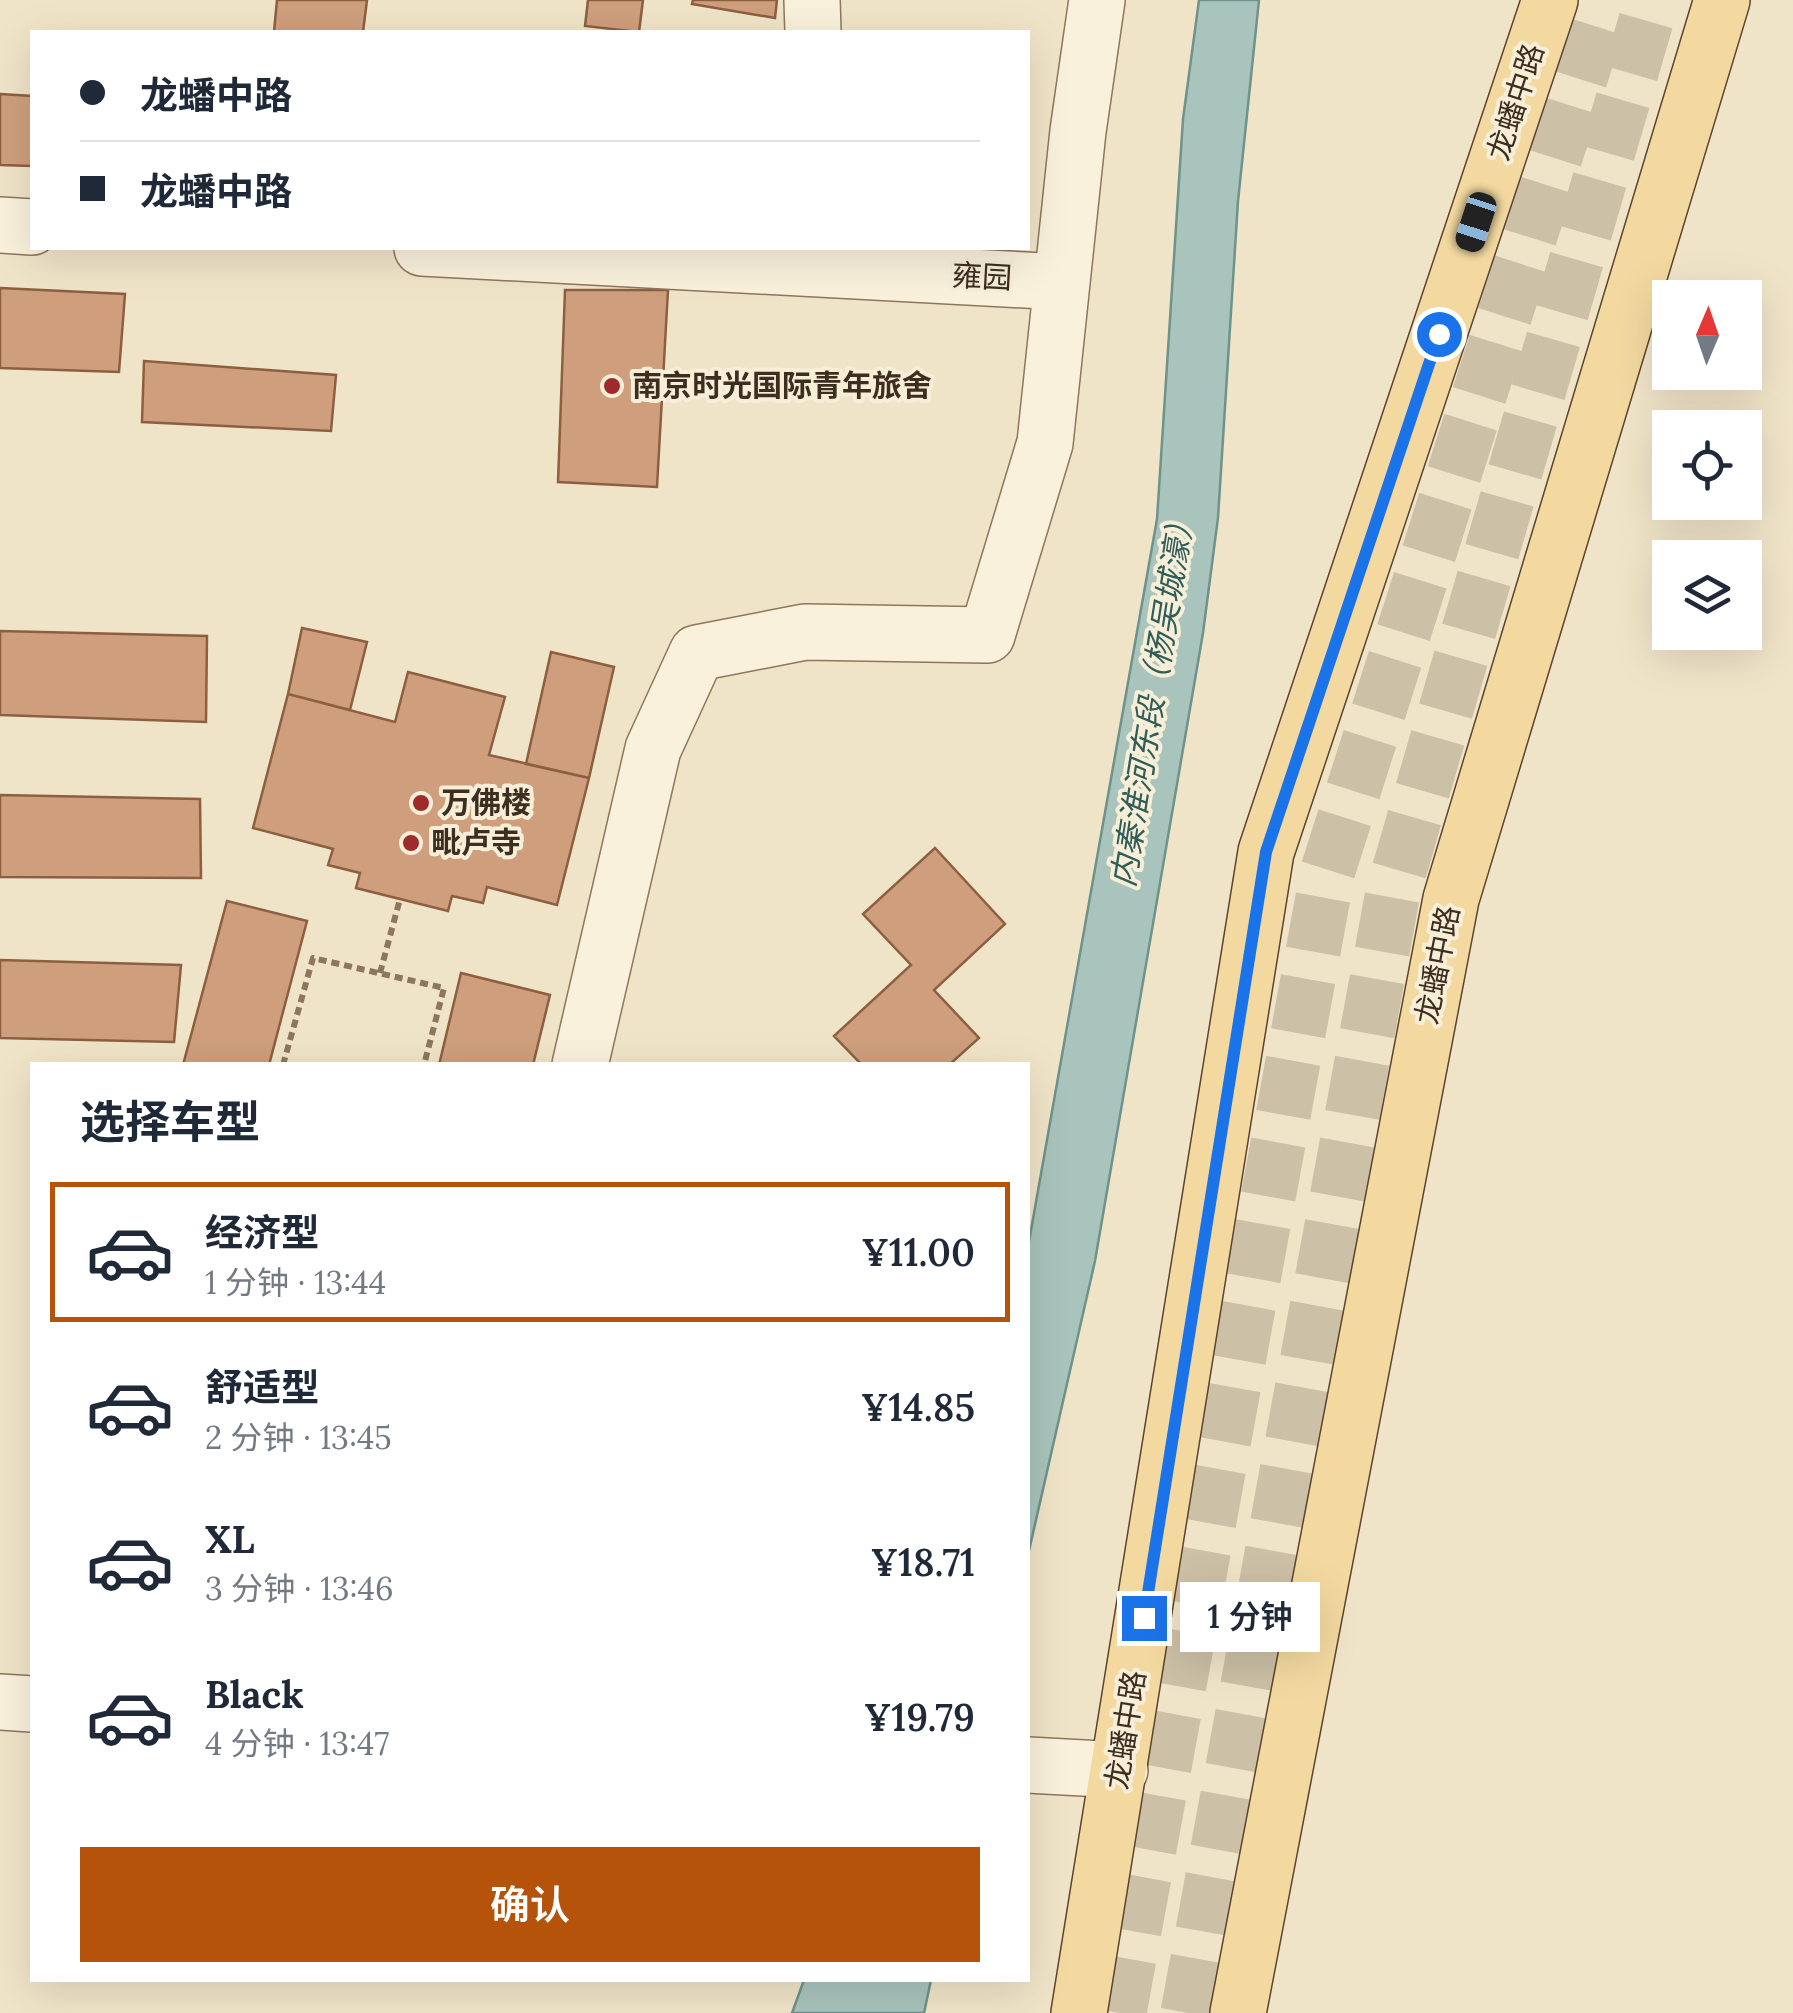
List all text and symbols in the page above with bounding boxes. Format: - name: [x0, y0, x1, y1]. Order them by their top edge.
- street label: 龙蟠中路: [1478, 39, 1552, 165]
- text: 龙蟠中路: [140, 71, 292, 119]
- text: 龙蟠中路: [140, 167, 292, 215]
- car: [1452, 189, 1500, 255]
- street label: 雍园: [951, 255, 1013, 297]
- north arrow: [1652, 280, 1762, 390]
- map controls: [1652, 280, 1762, 650]
- route start: [1417, 312, 1462, 357]
- place label: 南京时光国际青年旅舍: [632, 366, 932, 404]
- marker: 南京时光国际青年旅舍: [601, 375, 623, 397]
- button: locate: [1652, 410, 1762, 520]
- water label: 内秦淮河东段（杨吴城濠）: [1102, 504, 1203, 890]
- button: layers: [1652, 540, 1762, 650]
- place label: 万佛楼: [441, 783, 531, 821]
- marker: 万佛楼: [410, 792, 432, 814]
- place label: 毗卢寺: [431, 823, 521, 861]
- marker: 毗卢寺: [400, 832, 422, 854]
- street label: 龙蟠中路: [1407, 902, 1467, 1027]
- text: 选择车型: [80, 1093, 260, 1150]
- icon: car: [85, 1207, 175, 1297]
- text: 经济型: [205, 1208, 319, 1256]
- text: ¥11.00: [862, 1228, 975, 1276]
- text: 1 分钟 · 13:44: [205, 1262, 386, 1303]
- icon: car: [85, 1362, 175, 1452]
- text: 舒适型: [205, 1363, 319, 1411]
- text: ¥14.85: [861, 1383, 975, 1431]
- text: 2 分钟 · 13:45: [205, 1417, 392, 1458]
- text: XL: [205, 1515, 255, 1563]
- icon: car: [85, 1517, 175, 1607]
- text: ¥18.71: [871, 1538, 975, 1586]
- text: 3 分钟 · 13:46: [205, 1568, 393, 1609]
- callout: 1 分钟: [1179, 1583, 1319, 1653]
- route end: [1122, 1596, 1167, 1641]
- text: 1 分钟: [1208, 1596, 1292, 1637]
- street label: 龙蟠中路: [1097, 1668, 1153, 1792]
- text: Black: [205, 1670, 304, 1718]
- icon: car: [85, 1672, 175, 1762]
- text: ¥19.79: [864, 1693, 975, 1741]
- text: 4 分钟 · 13:47: [205, 1723, 389, 1764]
- button: 确认: [80, 1847, 980, 1962]

